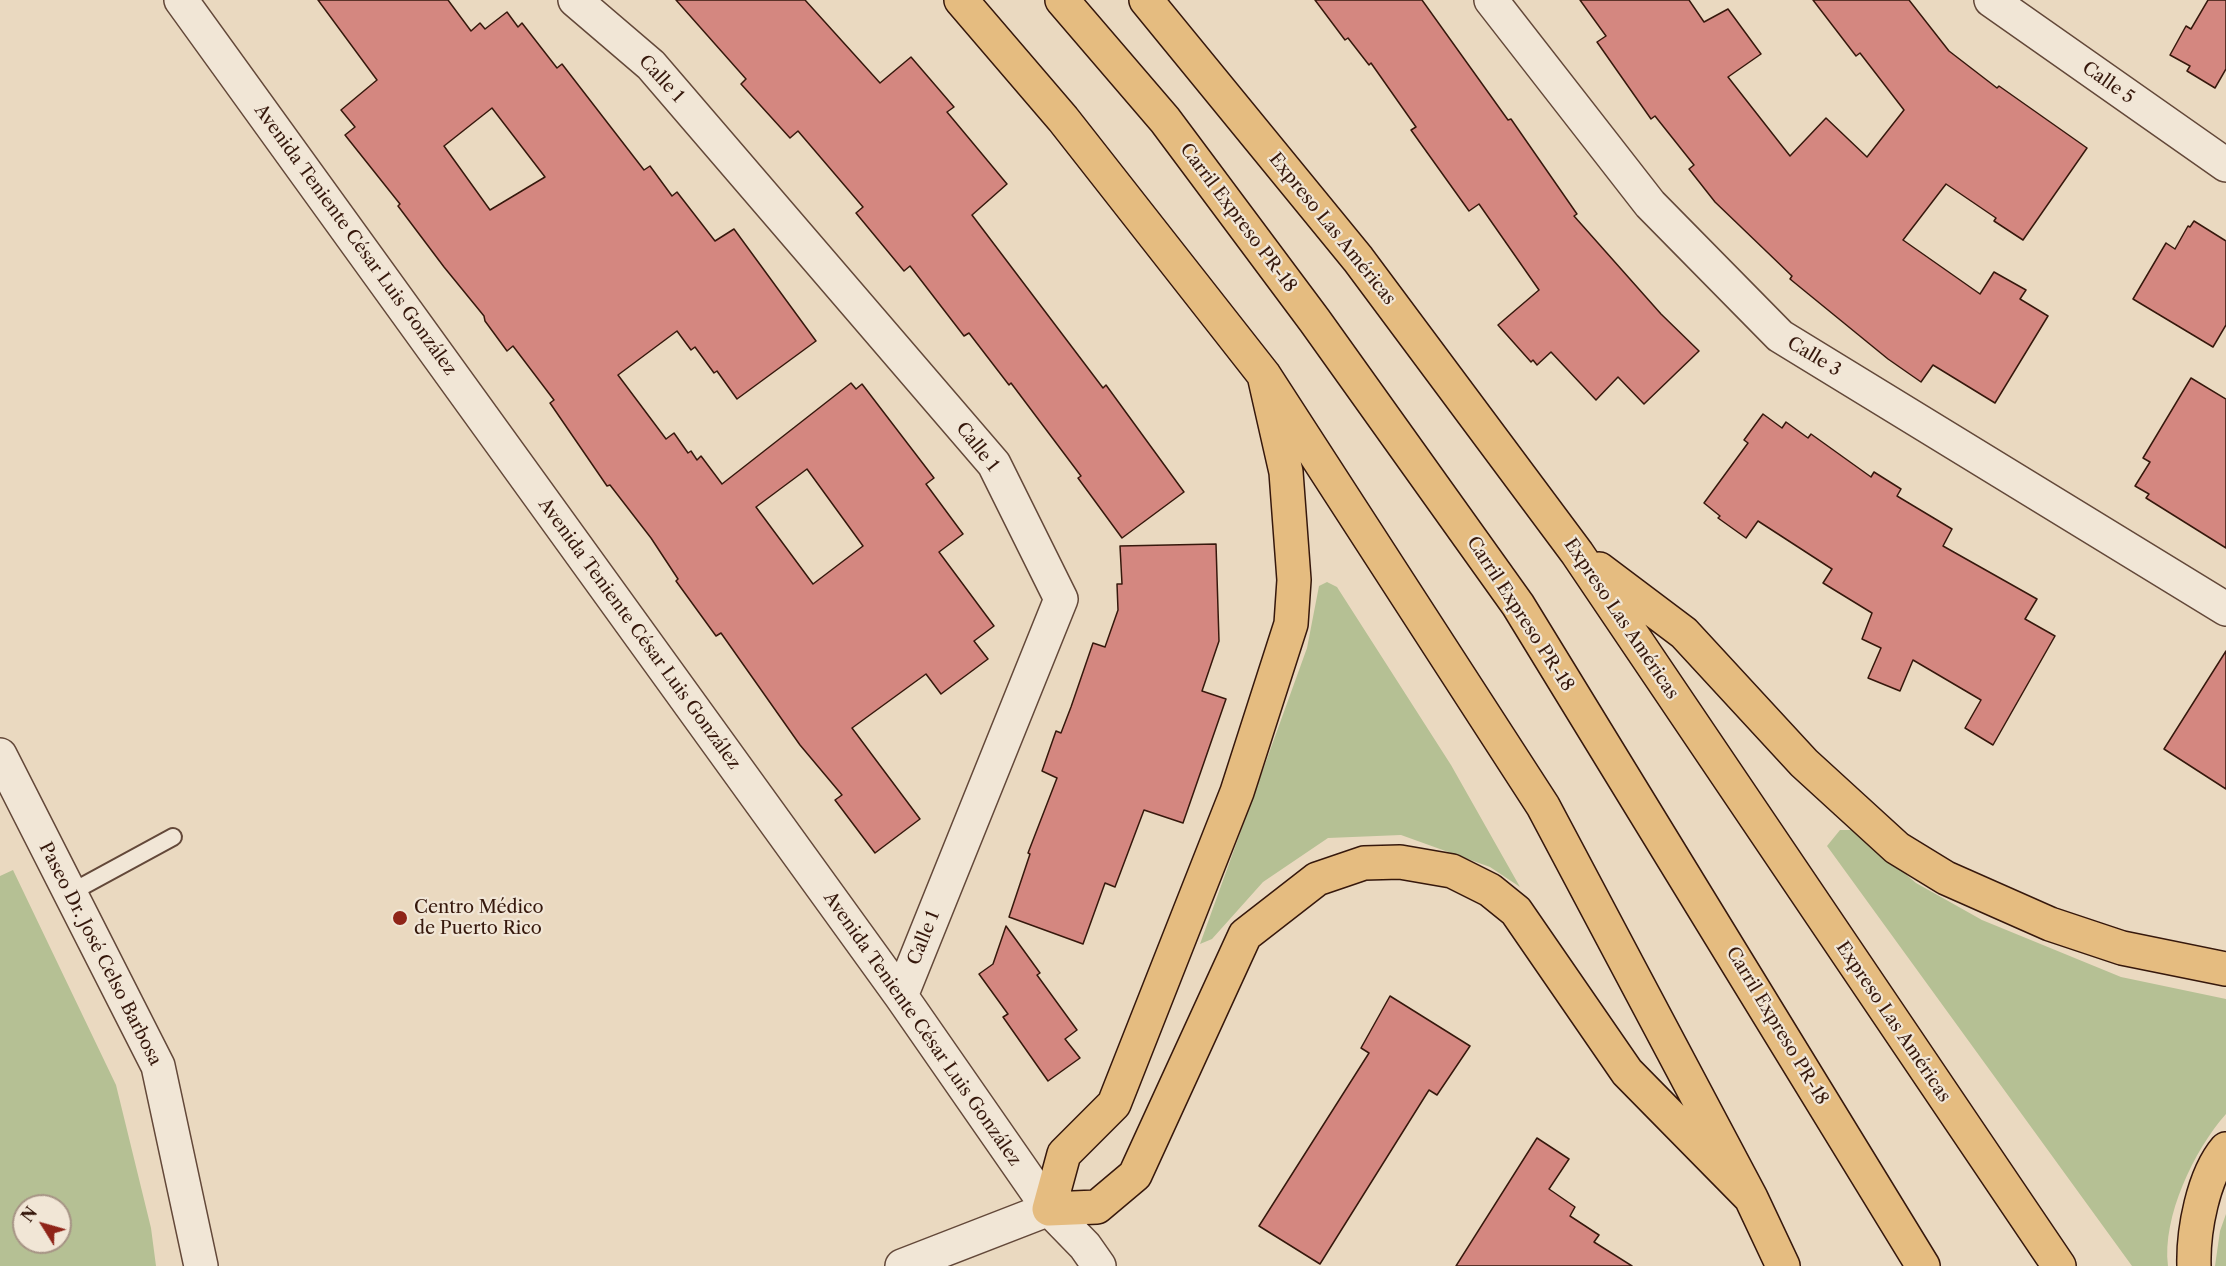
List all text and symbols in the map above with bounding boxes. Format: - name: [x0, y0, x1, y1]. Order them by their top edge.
- street label: Calle 1: [634, 51, 688, 107]
- street label: Calle 5: [2078, 57, 2138, 109]
- street label: Avenida Teniente César Luis González: [249, 100, 461, 380]
- street label: Carril Expreso PR-18: [1175, 139, 1301, 297]
- street label: Expreso Las Américas: [1264, 149, 1400, 309]
- street label: Calle 3: [1783, 333, 1845, 381]
- street label: Calle 1: [951, 418, 1003, 476]
- street label: Avenida Teniente César Luis González: [533, 494, 745, 774]
- street label: Carril Expreso PR-18: [1462, 532, 1578, 696]
- street label: Expreso Las Américas: [1559, 535, 1683, 703]
- street label: Paseo Dr. José Celso Barbosa: [34, 839, 166, 1069]
- street label: Avenida Teniente César Luis González: [819, 888, 1025, 1170]
- place label: Centro Médico de Puerto Rico: [414, 897, 544, 940]
- street label: Calle 1: [903, 908, 945, 968]
- marker: Centro Médico de Puerto Rico: [391, 909, 409, 927]
- street label: Expreso Las Américas: [1831, 938, 1955, 1106]
- street label: Carril Expreso PR-18: [1721, 943, 1833, 1109]
- north arrow: [12, 1194, 72, 1254]
- text: N: [17, 1203, 41, 1226]

